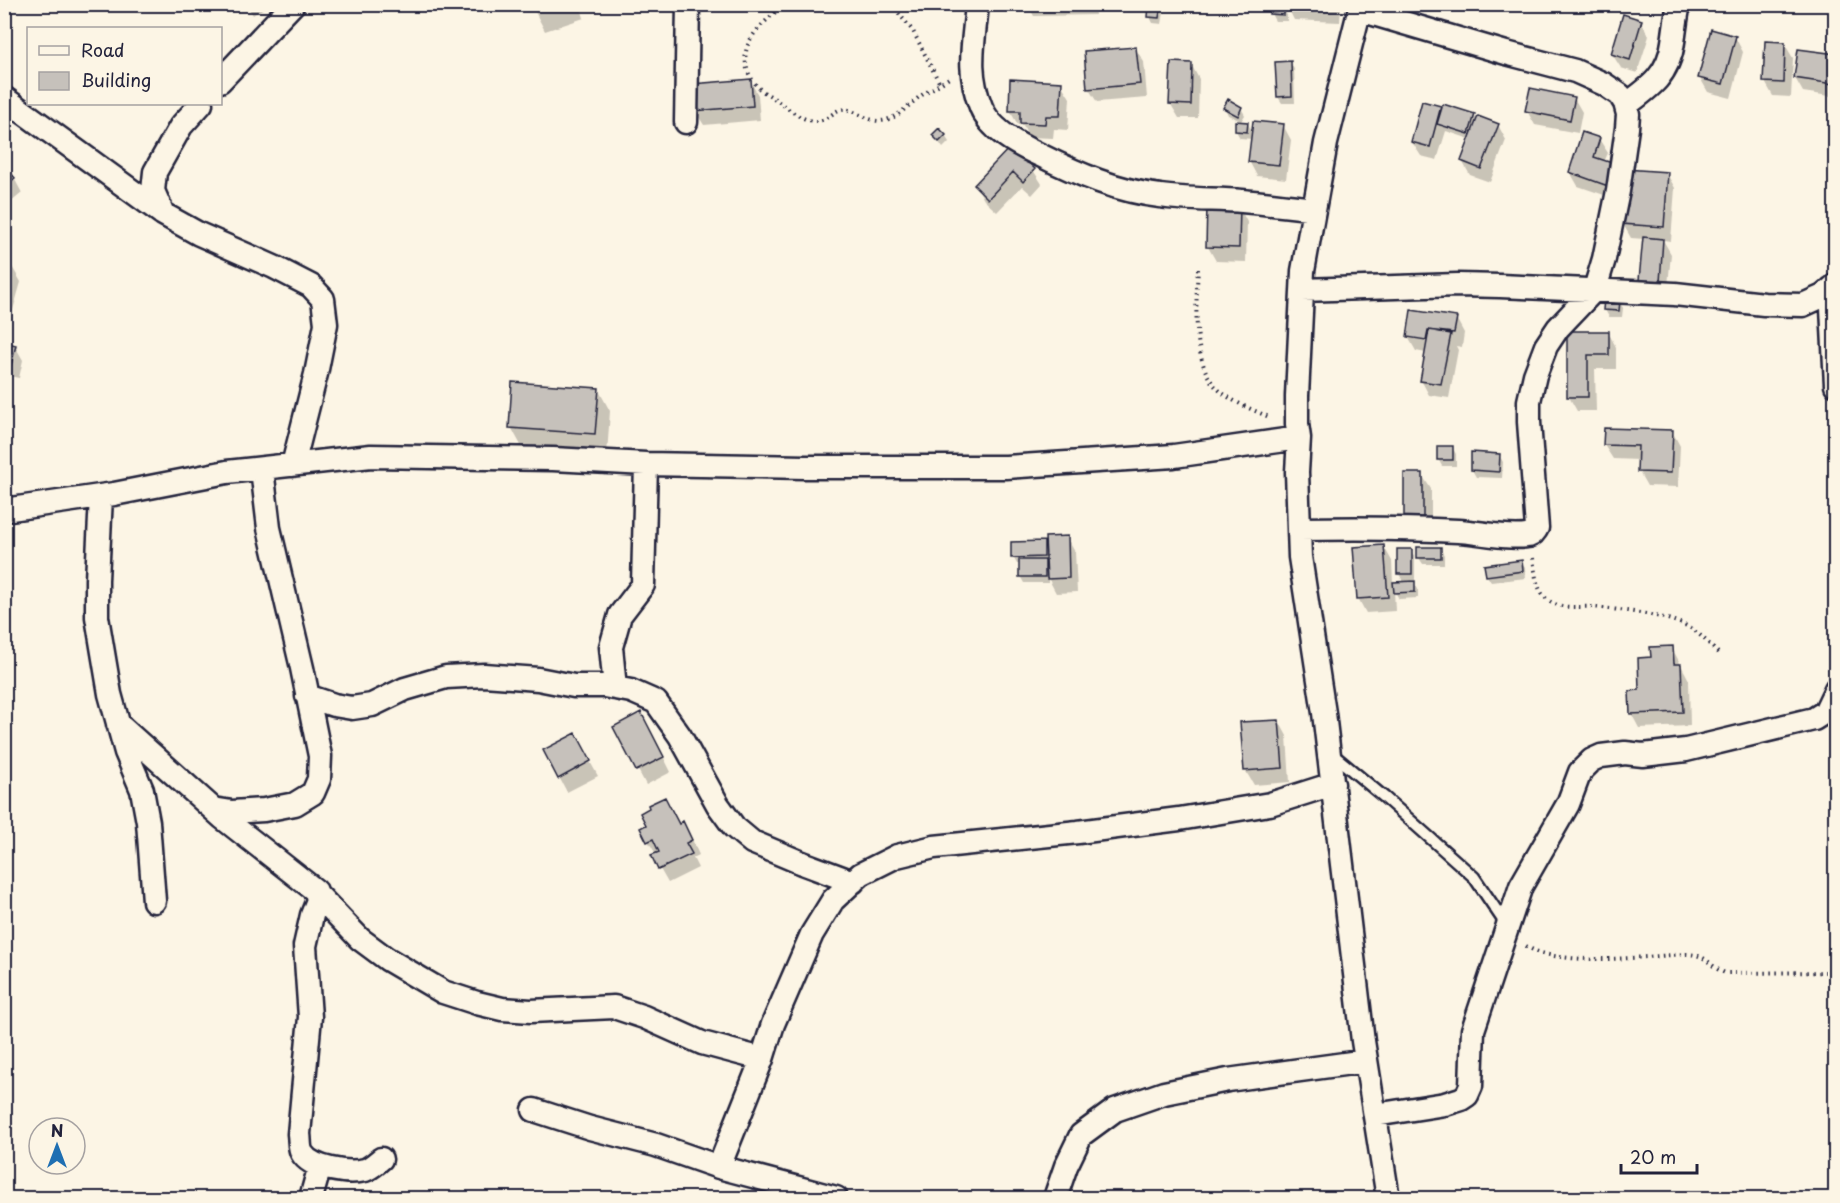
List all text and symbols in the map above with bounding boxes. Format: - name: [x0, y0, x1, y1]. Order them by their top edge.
- legend: [27, 27, 222, 105]
- text: Road: [81, 36, 125, 63]
- text: Building: [81, 66, 151, 93]
- north arrow: [27, 1116, 87, 1176]
- text: N: [51, 1118, 63, 1142]
- scale bar: [1621, 1137, 1698, 1175]
- text: 20 m: [1630, 1143, 1676, 1170]

